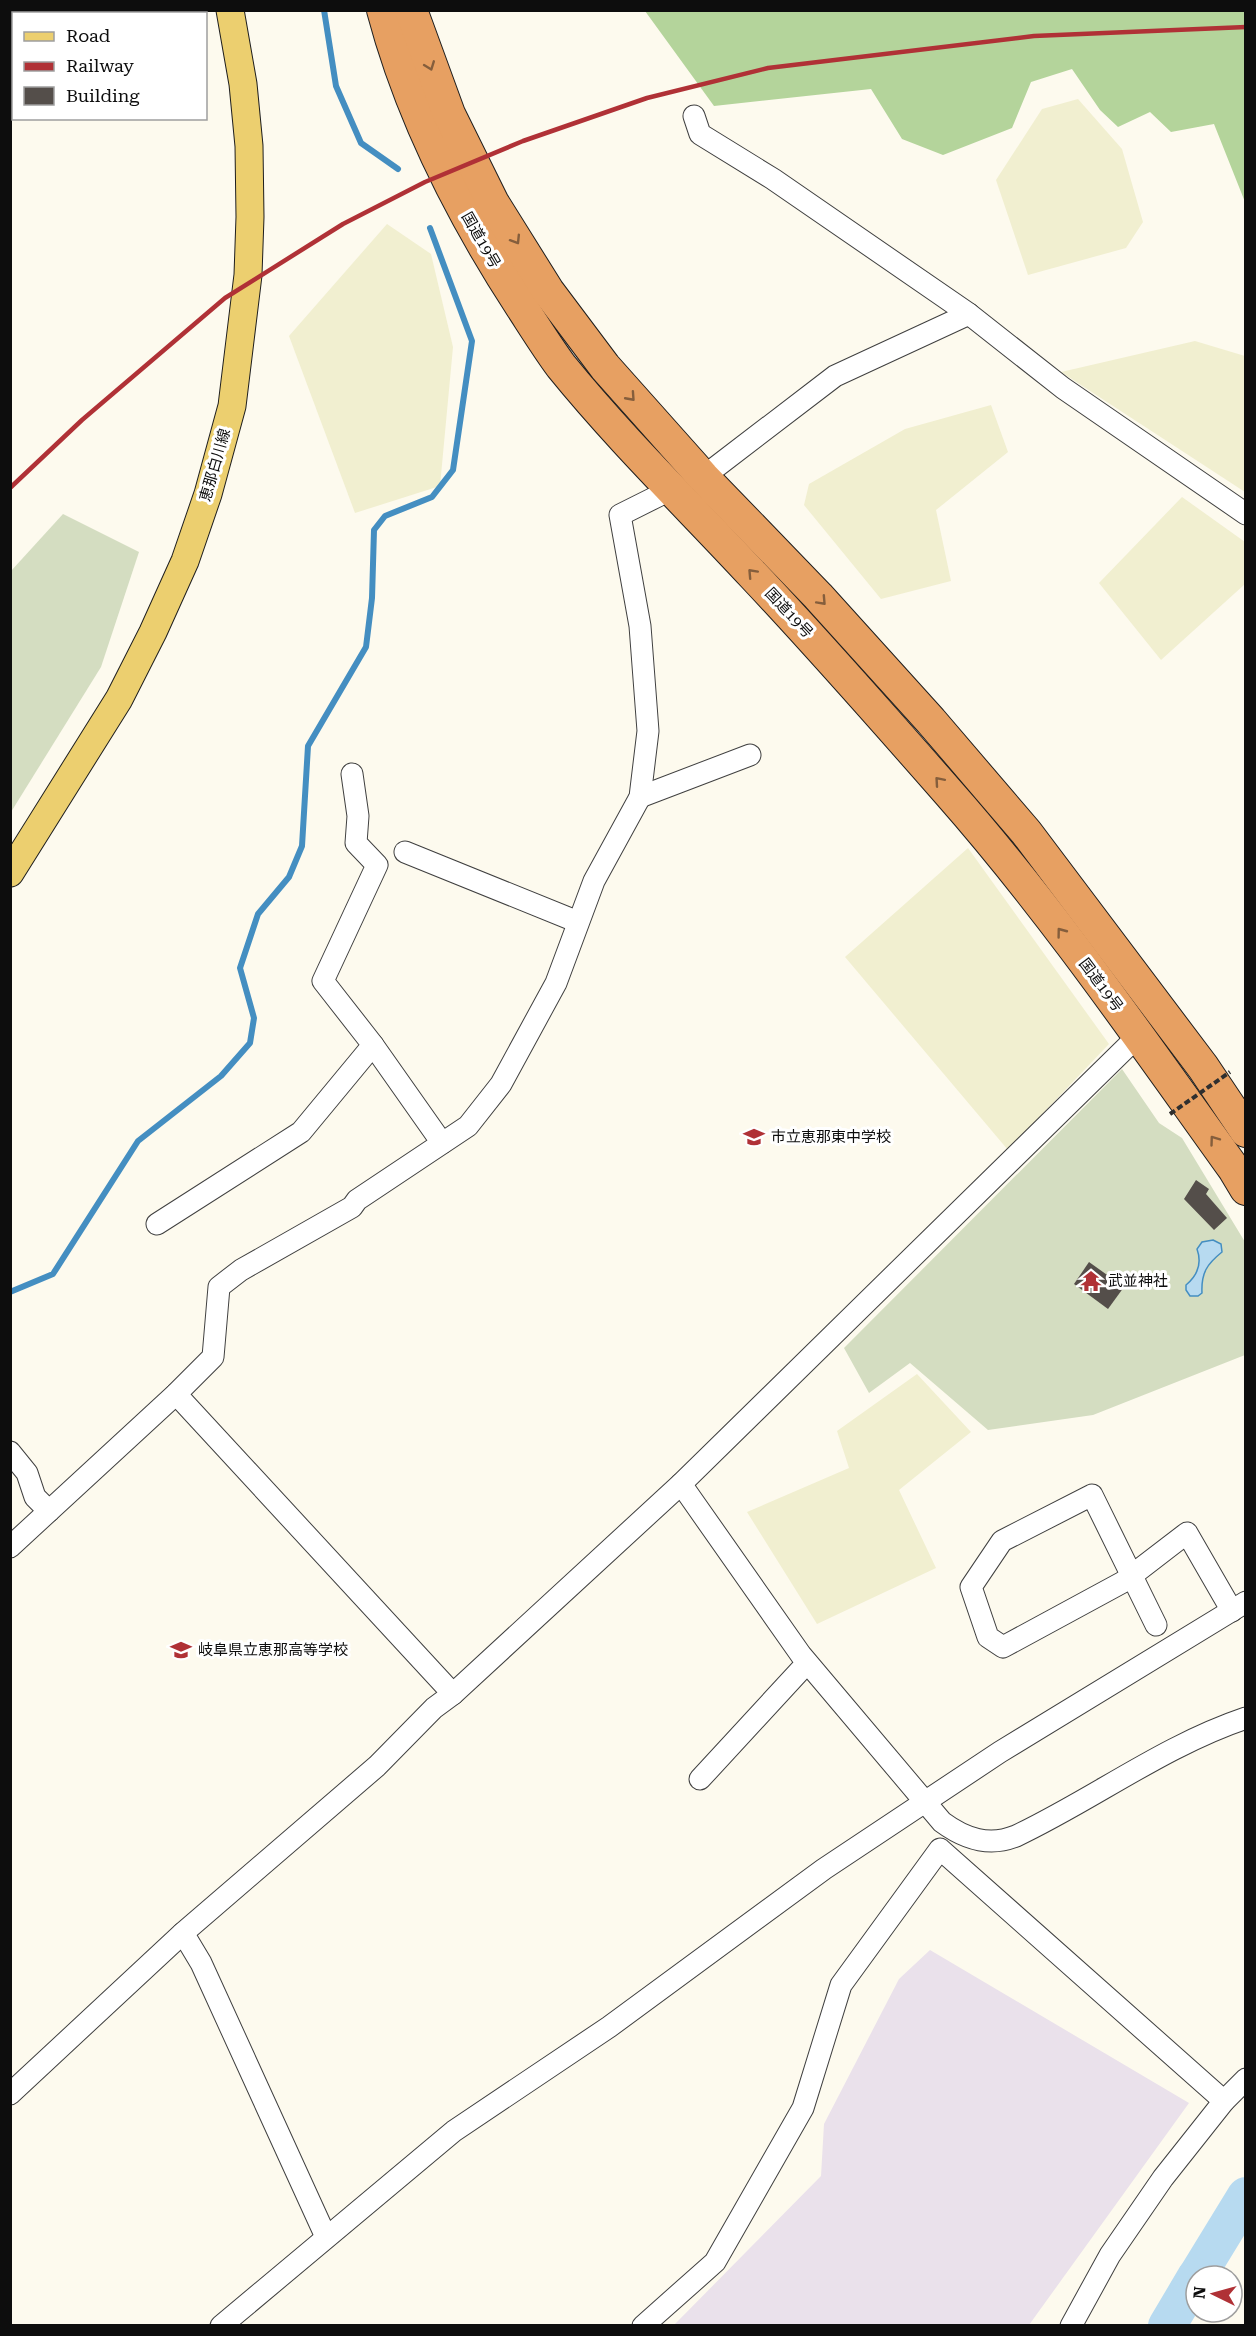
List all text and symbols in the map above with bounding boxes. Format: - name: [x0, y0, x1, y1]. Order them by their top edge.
- legend: [12, 12, 207, 120]
- text: Road: [66, 25, 111, 46]
- text: Railway: [66, 55, 134, 76]
- one-way arrow: [423, 59, 435, 70]
- text: Building: [66, 85, 140, 106]
- street label: 国道19号: [458, 209, 504, 271]
- one-way arrow: [509, 234, 521, 244]
- one-way arrow: [624, 390, 635, 401]
- street label: 恵那白川線: [196, 426, 234, 504]
- one-way arrow: [748, 570, 759, 581]
- street label: 国道19号: [761, 584, 817, 642]
- one-way arrow: [815, 594, 826, 605]
- one-way arrow: [935, 777, 946, 787]
- one-way arrow: [1057, 928, 1068, 939]
- street label: 国道19号: [1075, 955, 1127, 1015]
- school or university icon: 市立恵那東中学校: [742, 1125, 766, 1149]
- place label: 市立恵那東中学校: [771, 1128, 891, 1146]
- one-way arrow: [1210, 1136, 1221, 1147]
- temple icon: 武並神社: [1079, 1269, 1103, 1293]
- place label: 武並神社: [1108, 1272, 1168, 1290]
- school or university icon: 岐阜県立恵那高等学校: [169, 1638, 193, 1662]
- place label: 岐阜県立恵那高等学校: [198, 1641, 348, 1659]
- north arrow: [1184, 2264, 1244, 2324]
- text: N: [1190, 2286, 1210, 2300]

